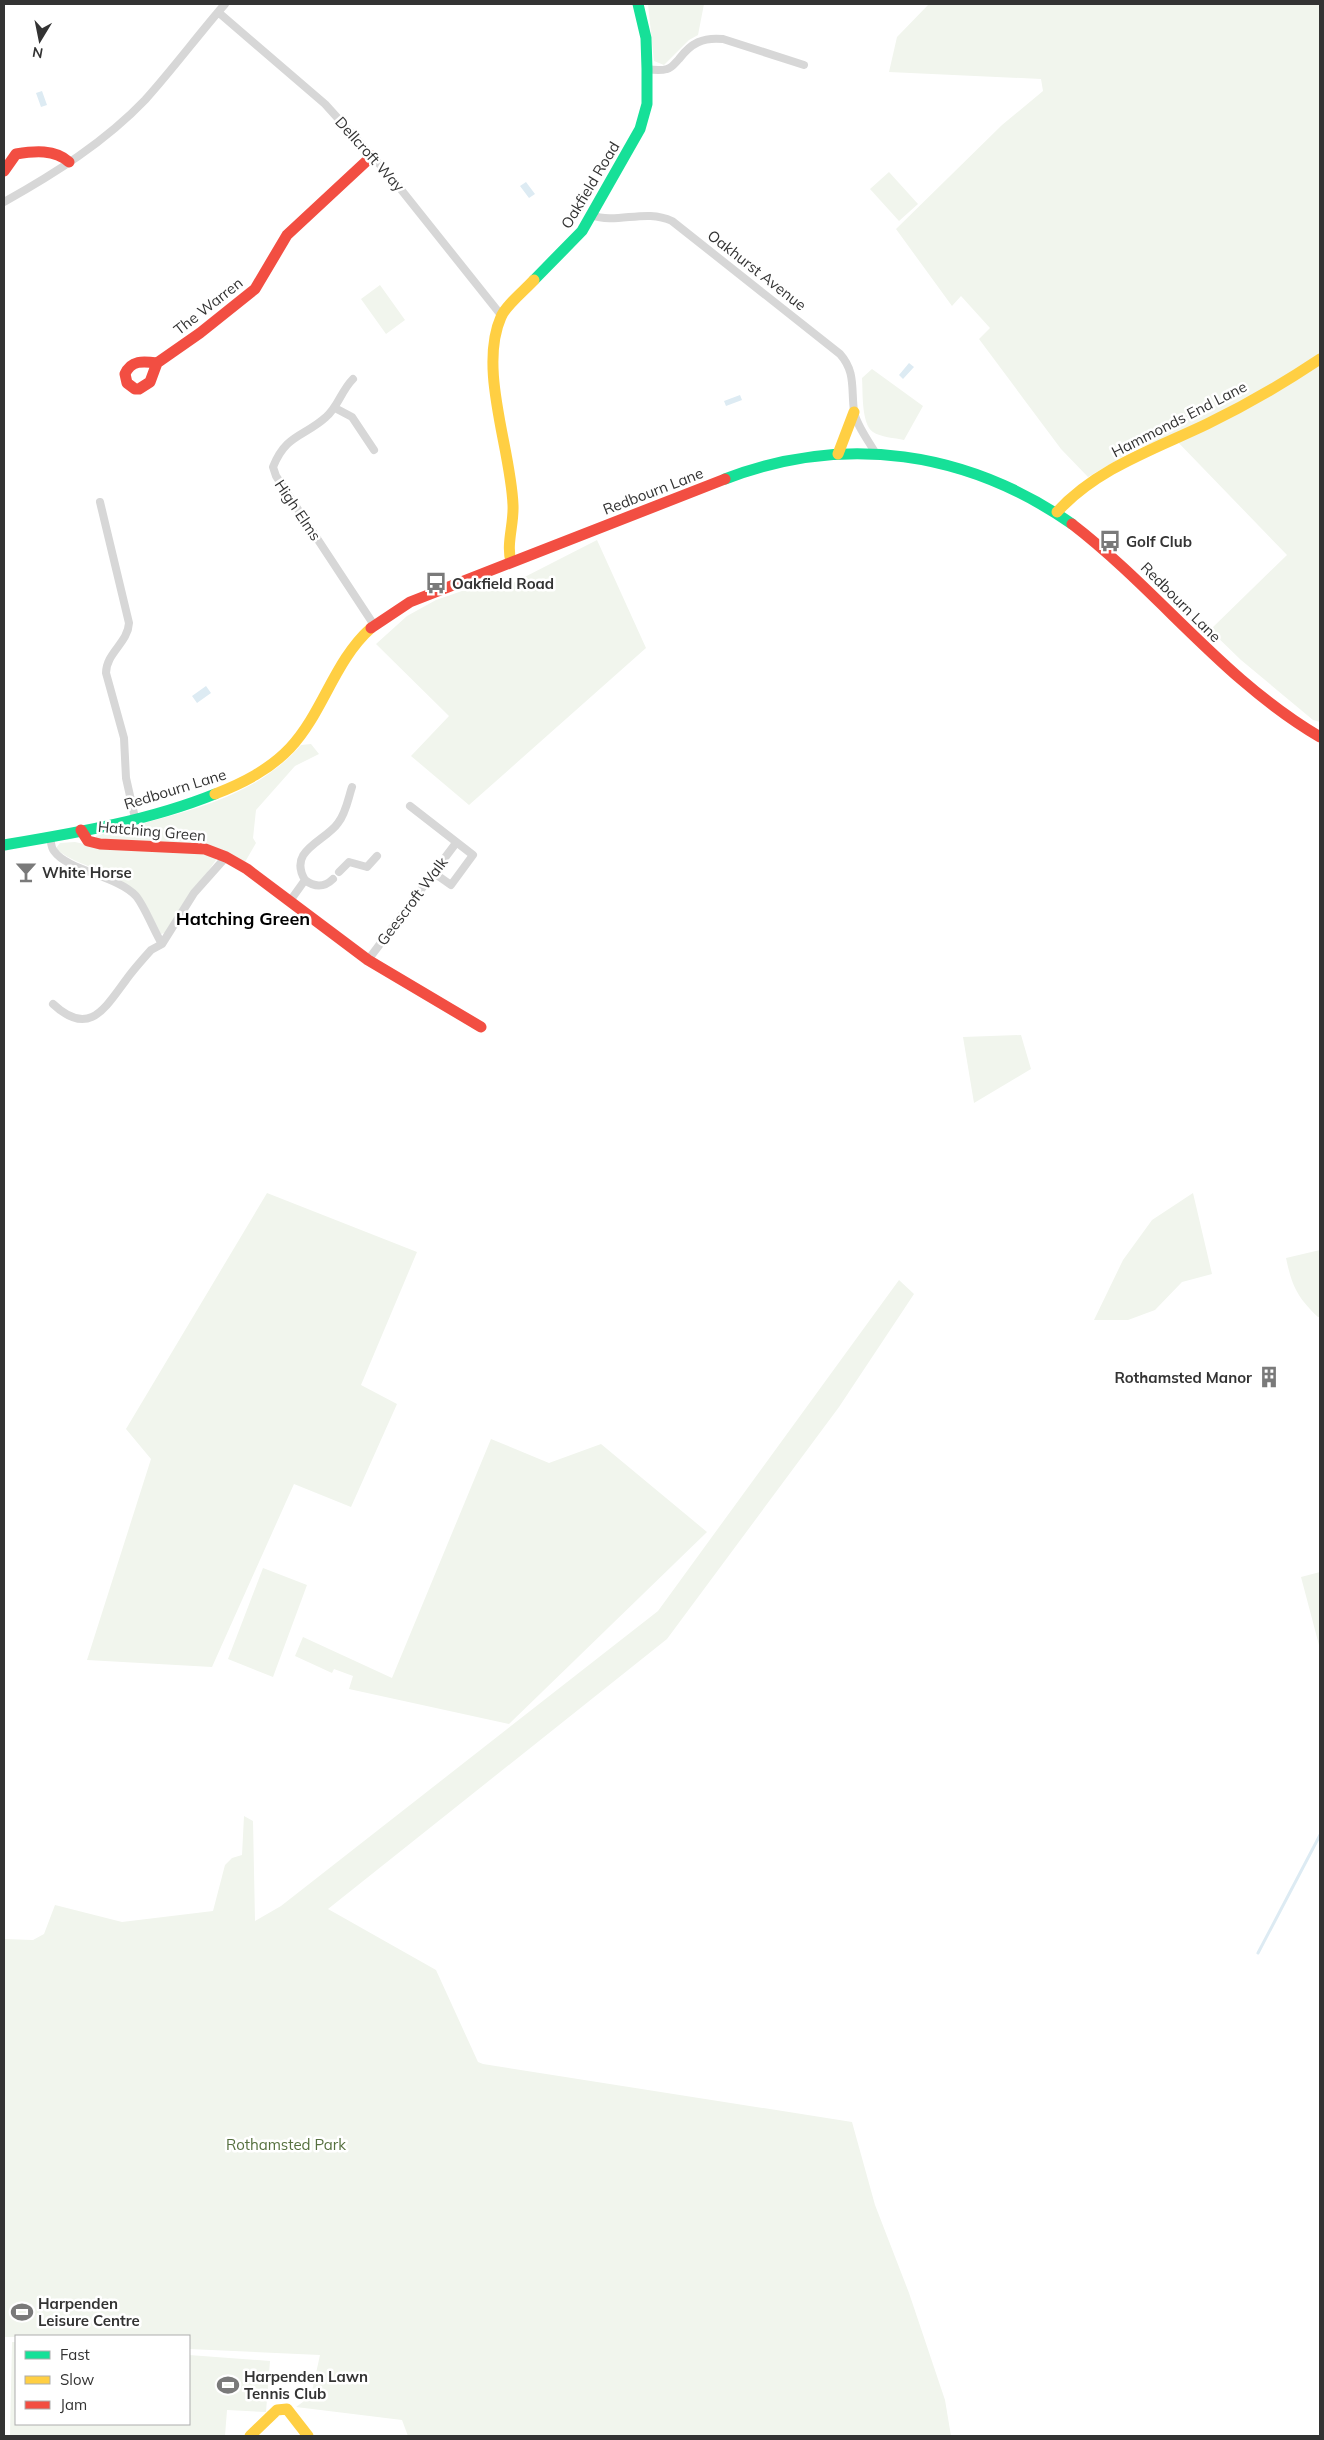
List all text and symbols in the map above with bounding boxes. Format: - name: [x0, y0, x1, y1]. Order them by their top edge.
- north arrow: [15, 15, 65, 65]
- text: N: [31, 43, 45, 63]
- street label: Dellcroft Way: [331, 113, 409, 195]
- street label: Oakfield Road: [557, 138, 623, 232]
- street label: Oakhurst Avenue: [704, 226, 810, 314]
- street label: The Warren: [170, 273, 246, 339]
- street label: Hammonds End Lane: [1108, 377, 1250, 461]
- street label: Redbourn Lane: [600, 463, 706, 519]
- street label: High Elms: [271, 476, 325, 544]
- bus stop icon: Golf Club: [1097, 528, 1123, 554]
- place label: Golf Club: [1126, 532, 1192, 551]
- street label: Redbourn Lane: [1137, 558, 1225, 646]
- bus stop icon: Oakfield Road: [423, 570, 449, 596]
- place label: Oakfield Road: [452, 574, 554, 593]
- street label: Redbourn Lane: [122, 764, 228, 814]
- street label: Hatching Green: [97, 817, 207, 845]
- street label: Geescroft Walk: [373, 853, 452, 949]
- bar icon: White Horse: [13, 859, 39, 885]
- place label: White Horse: [42, 863, 132, 882]
- district label: Hatching Green: [176, 907, 310, 930]
- building icon: Rothamsted Manor: [1256, 1364, 1282, 1390]
- place label: Rothamsted Manor: [1114, 1368, 1252, 1387]
- park label: Rothamsted Park: [226, 2135, 346, 2154]
- place label: Harpenden Leisure Centre: [38, 2294, 140, 2330]
- sports icon: Harpenden Leisure Centre: [9, 2299, 35, 2325]
- legend: [15, 2335, 190, 2425]
- text: Fast: [60, 2345, 90, 2364]
- place label: Harpenden Lawn Tennis Club: [244, 2367, 368, 2403]
- text: Slow: [60, 2370, 94, 2389]
- sports icon: Harpenden Lawn Tennis Club: [215, 2372, 241, 2398]
- text: Jam: [60, 2395, 87, 2414]

